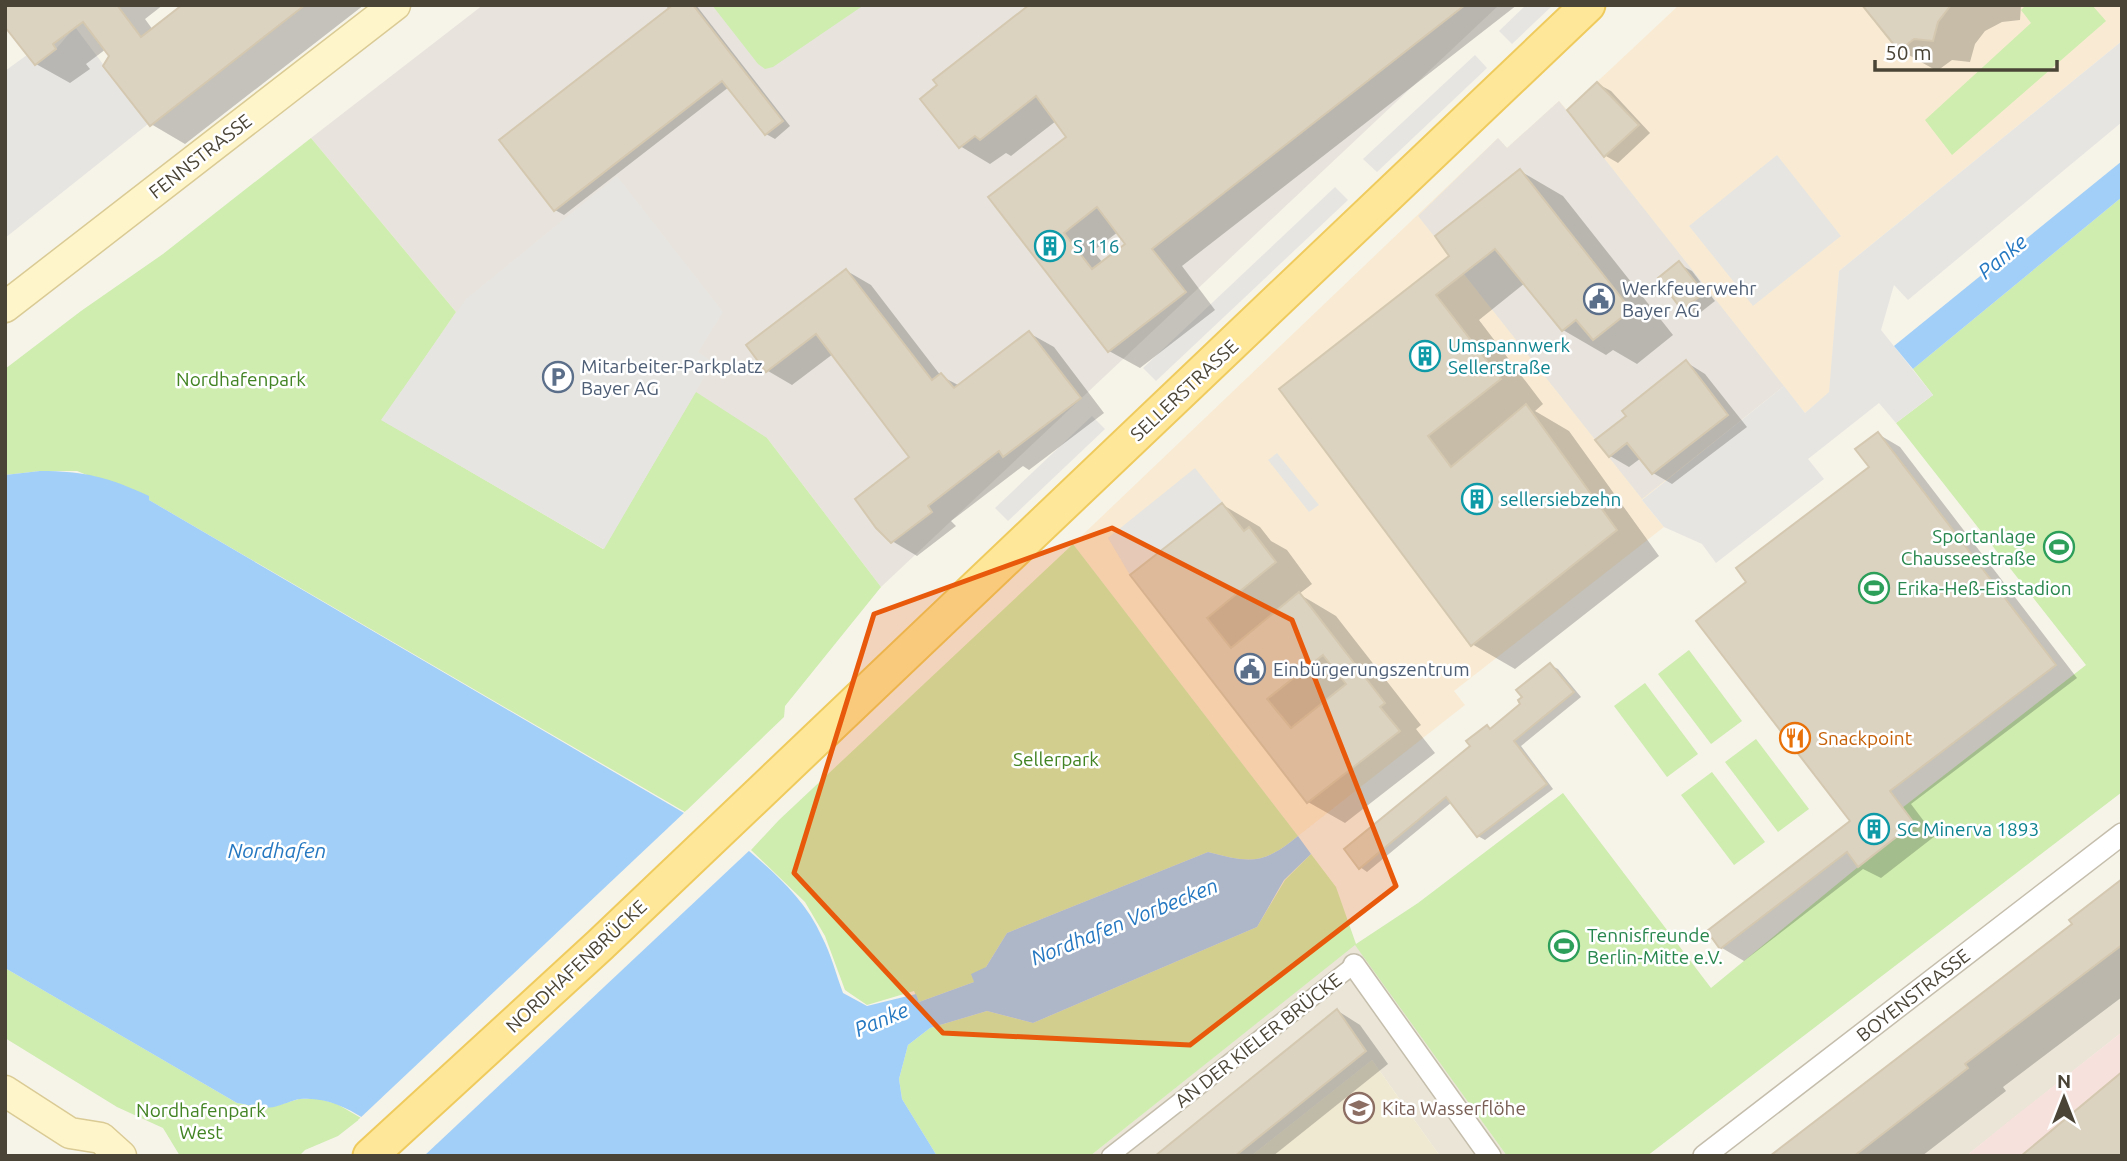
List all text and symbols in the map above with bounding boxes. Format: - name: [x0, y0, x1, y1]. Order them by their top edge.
- scale bar: [1875, 28, 2057, 72]
- text: 50 m: [1885, 40, 1932, 64]
- street label: FENNSTRASSE: [144, 109, 256, 203]
- water label: Panke: [1973, 228, 2032, 283]
- building icon: S 116: [1033, 229, 1067, 263]
- place label: S 116: [1073, 235, 1119, 257]
- place label: Werkfeuerwehr Bayer AG: [1622, 277, 1756, 321]
- public building icon: Werkfeuerwehr Bayer AG: [1582, 282, 1616, 316]
- place label: Umspannwerk Sellerstraße: [1448, 334, 1571, 378]
- street label: SELLERSTRASSE: [1126, 335, 1242, 445]
- building icon: Umspannwerk Sellerstraße: [1408, 339, 1442, 373]
- place label: Mitarbeiter-Parkplatz Bayer AG: [581, 355, 763, 399]
- parking icon: Mitarbeiter-Parkplatz Bayer AG: [541, 360, 575, 394]
- park label: Nordhafenpark: [176, 368, 306, 390]
- building icon: sellersiebzehn: [1460, 482, 1494, 516]
- place label: sellersiebzehn: [1500, 488, 1621, 510]
- place label: Sportanlage Chausseestraße: [1901, 525, 2036, 569]
- sports icon: Sportanlage Chausseestraße: [2042, 530, 2076, 564]
- sports icon: Erika-Heß-Eisstadion: [1857, 571, 1891, 605]
- place label: Erika-Heß-Eisstadion: [1897, 577, 2072, 599]
- public building icon: Einbürgerungszentrum: [1233, 652, 1267, 686]
- place label: Einbürgerungszentrum: [1273, 658, 1470, 680]
- restaurant icon: Snackpoint: [1778, 721, 1812, 755]
- place label: Snackpoint: [1818, 727, 1913, 749]
- park label: Sellerpark: [1013, 748, 1099, 770]
- building icon: SC Minerva 1893: [1857, 812, 1891, 846]
- place label: SC Minerva 1893: [1897, 818, 2039, 840]
- water label: Nordhafen: [228, 838, 326, 862]
- water label: Nordhafen Vorbecken: [1027, 872, 1221, 970]
- street label: NORDHAFENBRÜCKE: [501, 895, 651, 1037]
- place label: Tennisfreunde Berlin-Mitte e.V.: [1587, 924, 1723, 968]
- sports icon: Tennisfreunde Berlin-Mitte e.V.: [1547, 929, 1581, 963]
- street label: BOYENSTRASSE: [1852, 944, 1974, 1046]
- street label: AN DER KIELER BRÜCKE: [1170, 968, 1346, 1112]
- water label: Panke: [850, 997, 912, 1041]
- north arrow: [2029, 1063, 2099, 1133]
- text: N: [2057, 1070, 2071, 1092]
- school or university icon: Kita Wasserflöhe: [1342, 1091, 1376, 1125]
- place label: Kita Wasserflöhe: [1382, 1097, 1526, 1119]
- park label: Nordhafenpark West: [136, 1099, 266, 1143]

